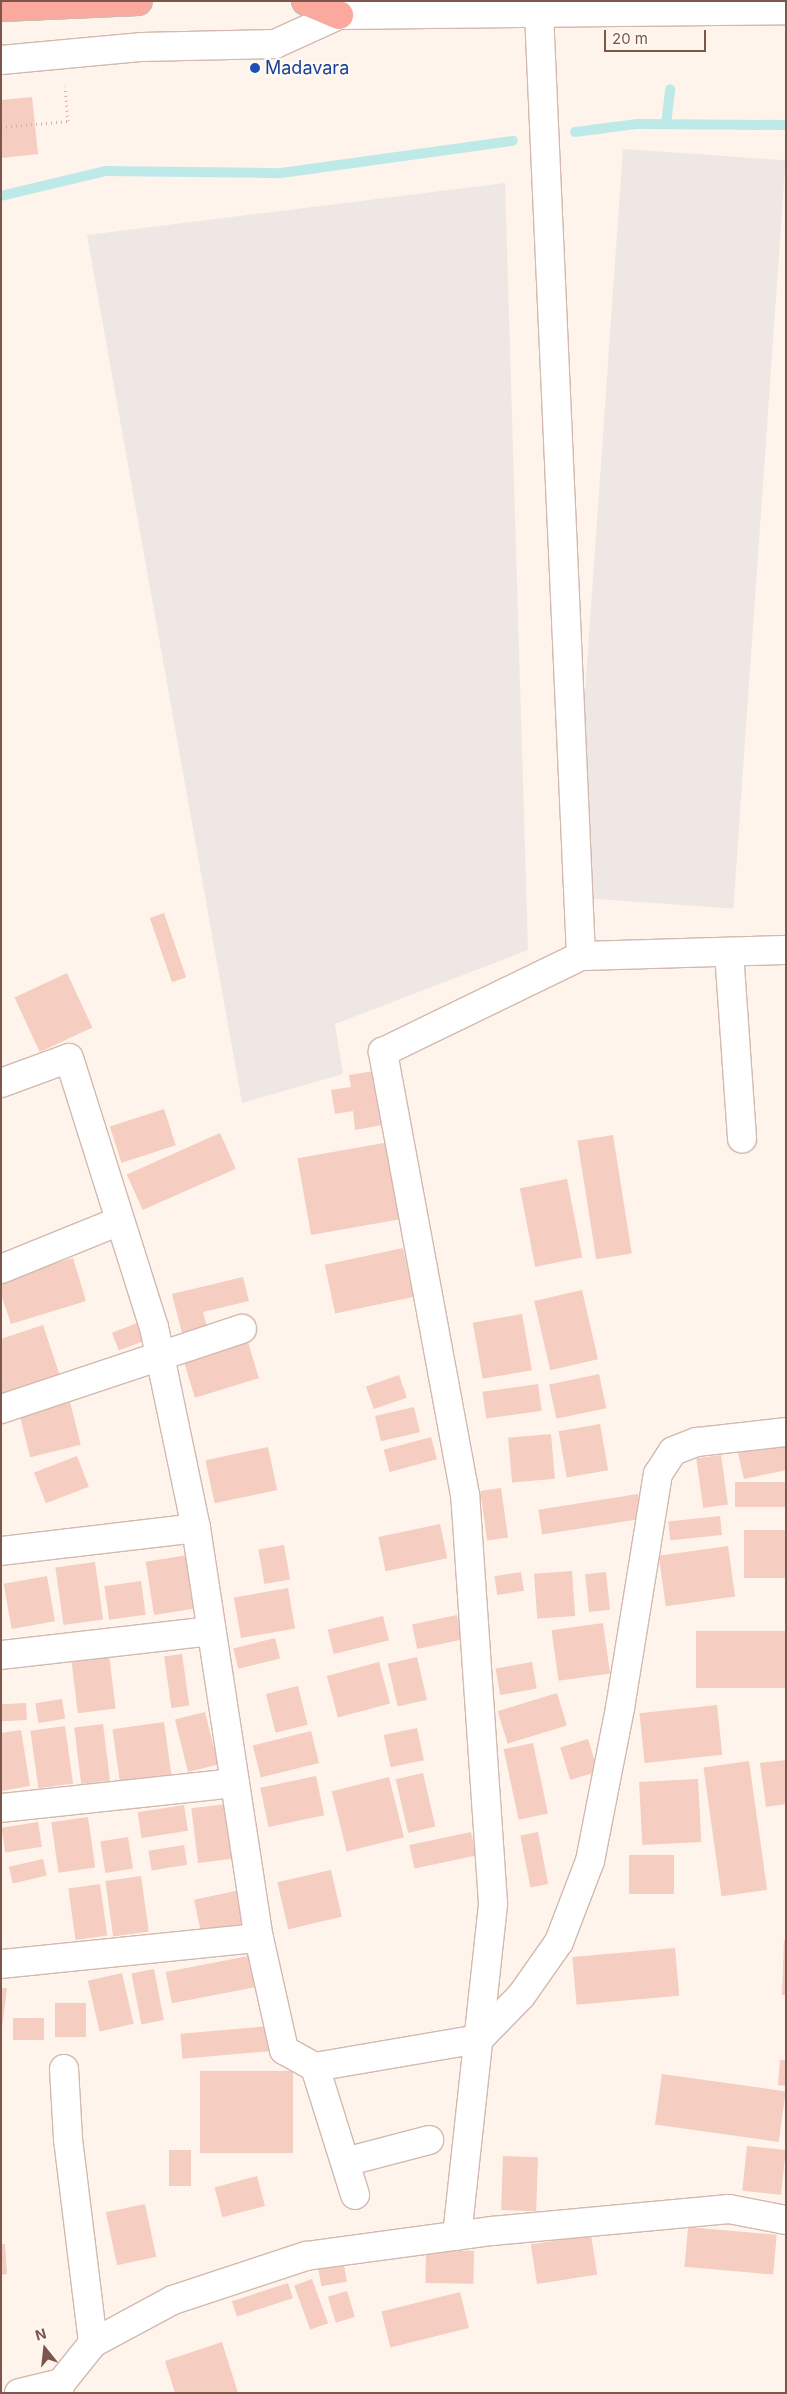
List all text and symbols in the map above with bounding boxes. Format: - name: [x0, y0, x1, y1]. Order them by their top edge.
- scale bar: [607, 20, 710, 52]
- text: 20 m: [612, 29, 648, 48]
- place label: Madavara: [265, 57, 349, 79]
- marker: Madavara: [249, 62, 261, 74]
- north arrow: [20, 2324, 70, 2374]
- text: N: [33, 2324, 48, 2344]

